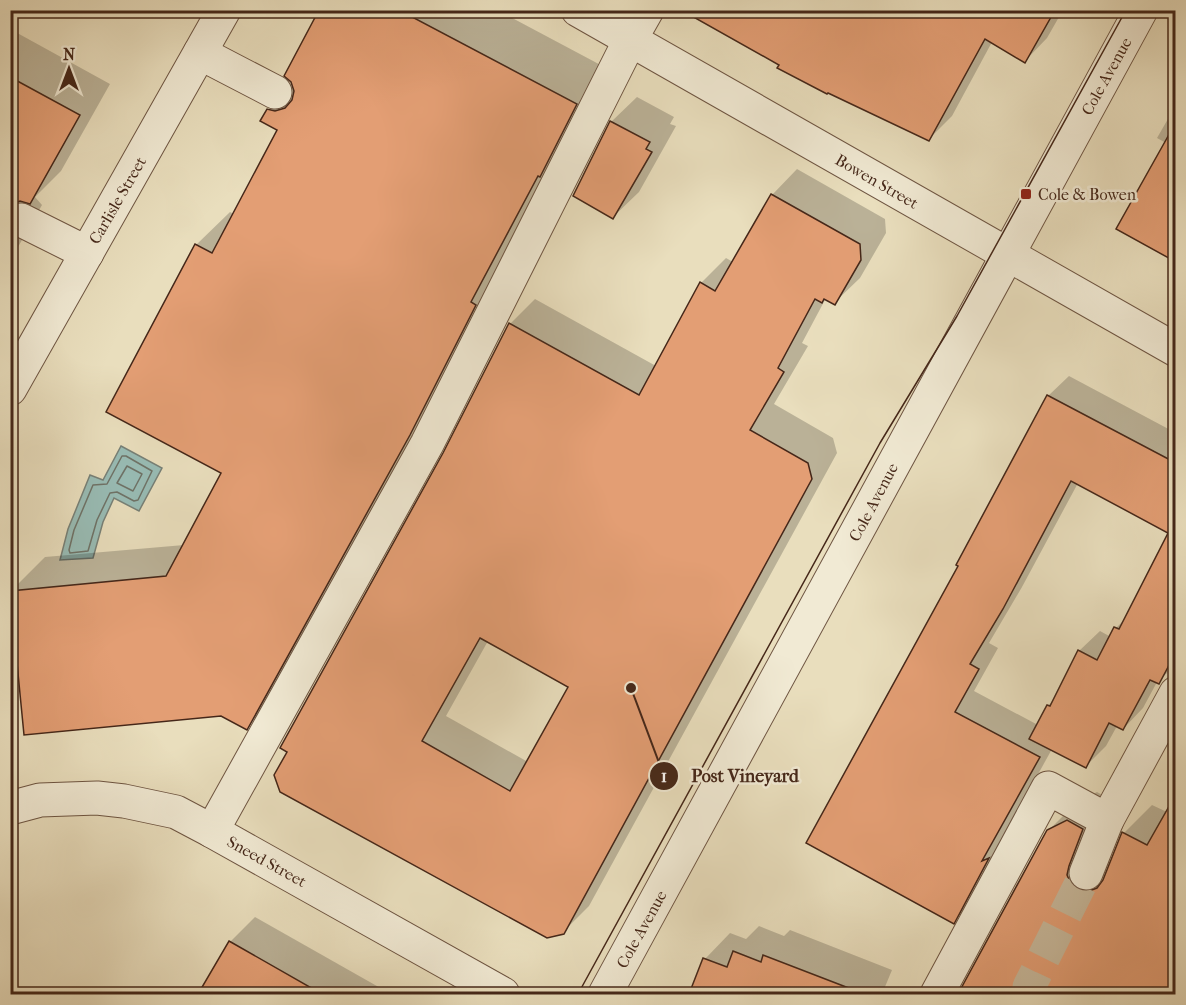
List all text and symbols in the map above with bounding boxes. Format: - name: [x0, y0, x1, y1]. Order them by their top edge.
- street label: Cole Avenue: [1077, 34, 1136, 118]
- north arrow: [39, 39, 99, 99]
- text: N: [63, 45, 76, 64]
- street label: Bowen Street: [832, 150, 922, 213]
- street label: Carlisle Street: [85, 153, 150, 247]
- place label: Cole & Bowen: [1038, 185, 1137, 204]
- marker: Cole & Bowen: [1019, 187, 1033, 201]
- street label: Cole Avenue: [845, 460, 902, 545]
- callout: Post Vineyard: [649, 758, 810, 794]
- text: 1: [661, 766, 667, 787]
- text: Post Vineyard: [691, 766, 800, 787]
- street label: Sneed Street: [224, 832, 310, 891]
- street label: Cole Avenue: [612, 887, 671, 971]

